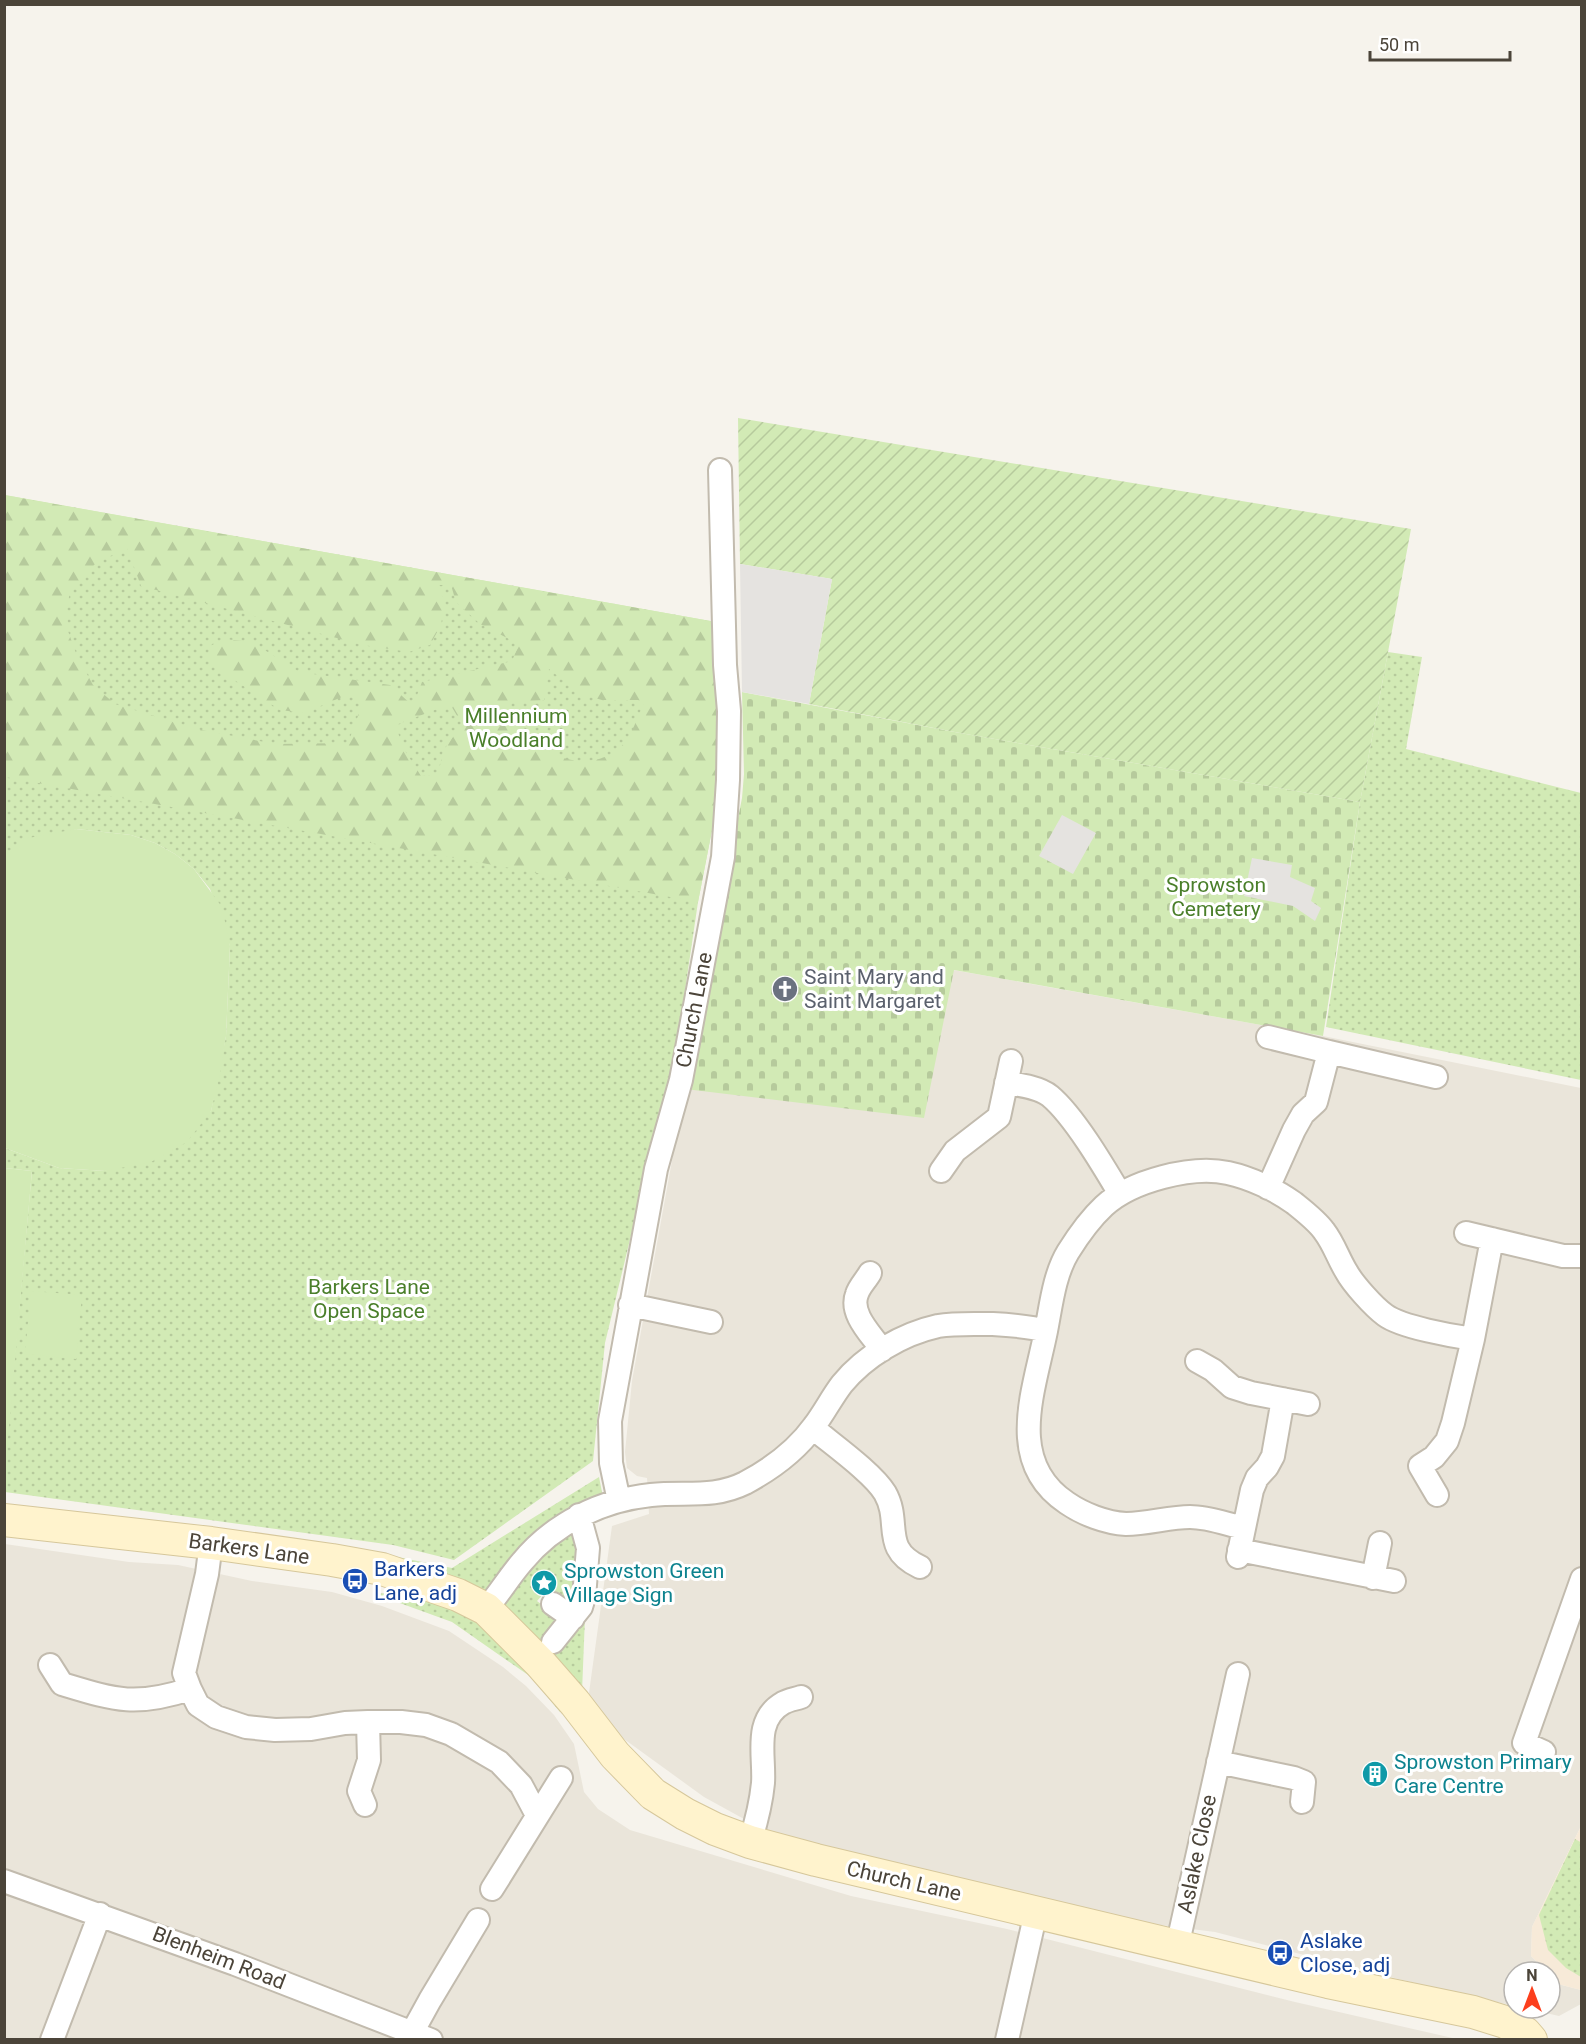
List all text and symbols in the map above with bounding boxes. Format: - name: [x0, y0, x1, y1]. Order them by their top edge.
- scale bar: [1370, 24, 1510, 62]
- text: 50 m: [1379, 34, 1419, 55]
- park label: Millennium Woodland: [464, 704, 568, 752]
- park label: Sprowston Cemetery: [1166, 873, 1266, 921]
- street label: Church Lane: [671, 950, 717, 1070]
- place label: Saint Mary and Saint Margaret: [804, 965, 944, 1013]
- church icon: Saint Mary and Saint Margaret: [770, 974, 800, 1004]
- park label: Barkers Lane Open Space: [308, 1275, 430, 1323]
- street label: Barkers Lane: [187, 1529, 311, 1569]
- place label: Barkers Lane, adj: [374, 1557, 457, 1605]
- place label: Sprowston Green Village Sign: [564, 1559, 724, 1607]
- bus stop icon: Barkers Lane, adj: [340, 1566, 370, 1596]
- place icon: Sprowston Green Village Sign: [529, 1568, 559, 1598]
- place label: Sprowston Primary Care Centre: [1394, 1750, 1572, 1798]
- building icon: Sprowston Primary Care Centre: [1360, 1759, 1390, 1789]
- street label: Aslake Close: [1173, 1793, 1221, 1915]
- street label: Church Lane: [844, 1856, 964, 1906]
- street label: Blenheim Road: [149, 1922, 289, 1994]
- place label: Aslake Close, adj: [1300, 1929, 1390, 1977]
- bus stop icon: Aslake Close, adj: [1265, 1938, 1295, 1968]
- north arrow: [1502, 1960, 1562, 2020]
- text: N: [1526, 1966, 1538, 1985]

